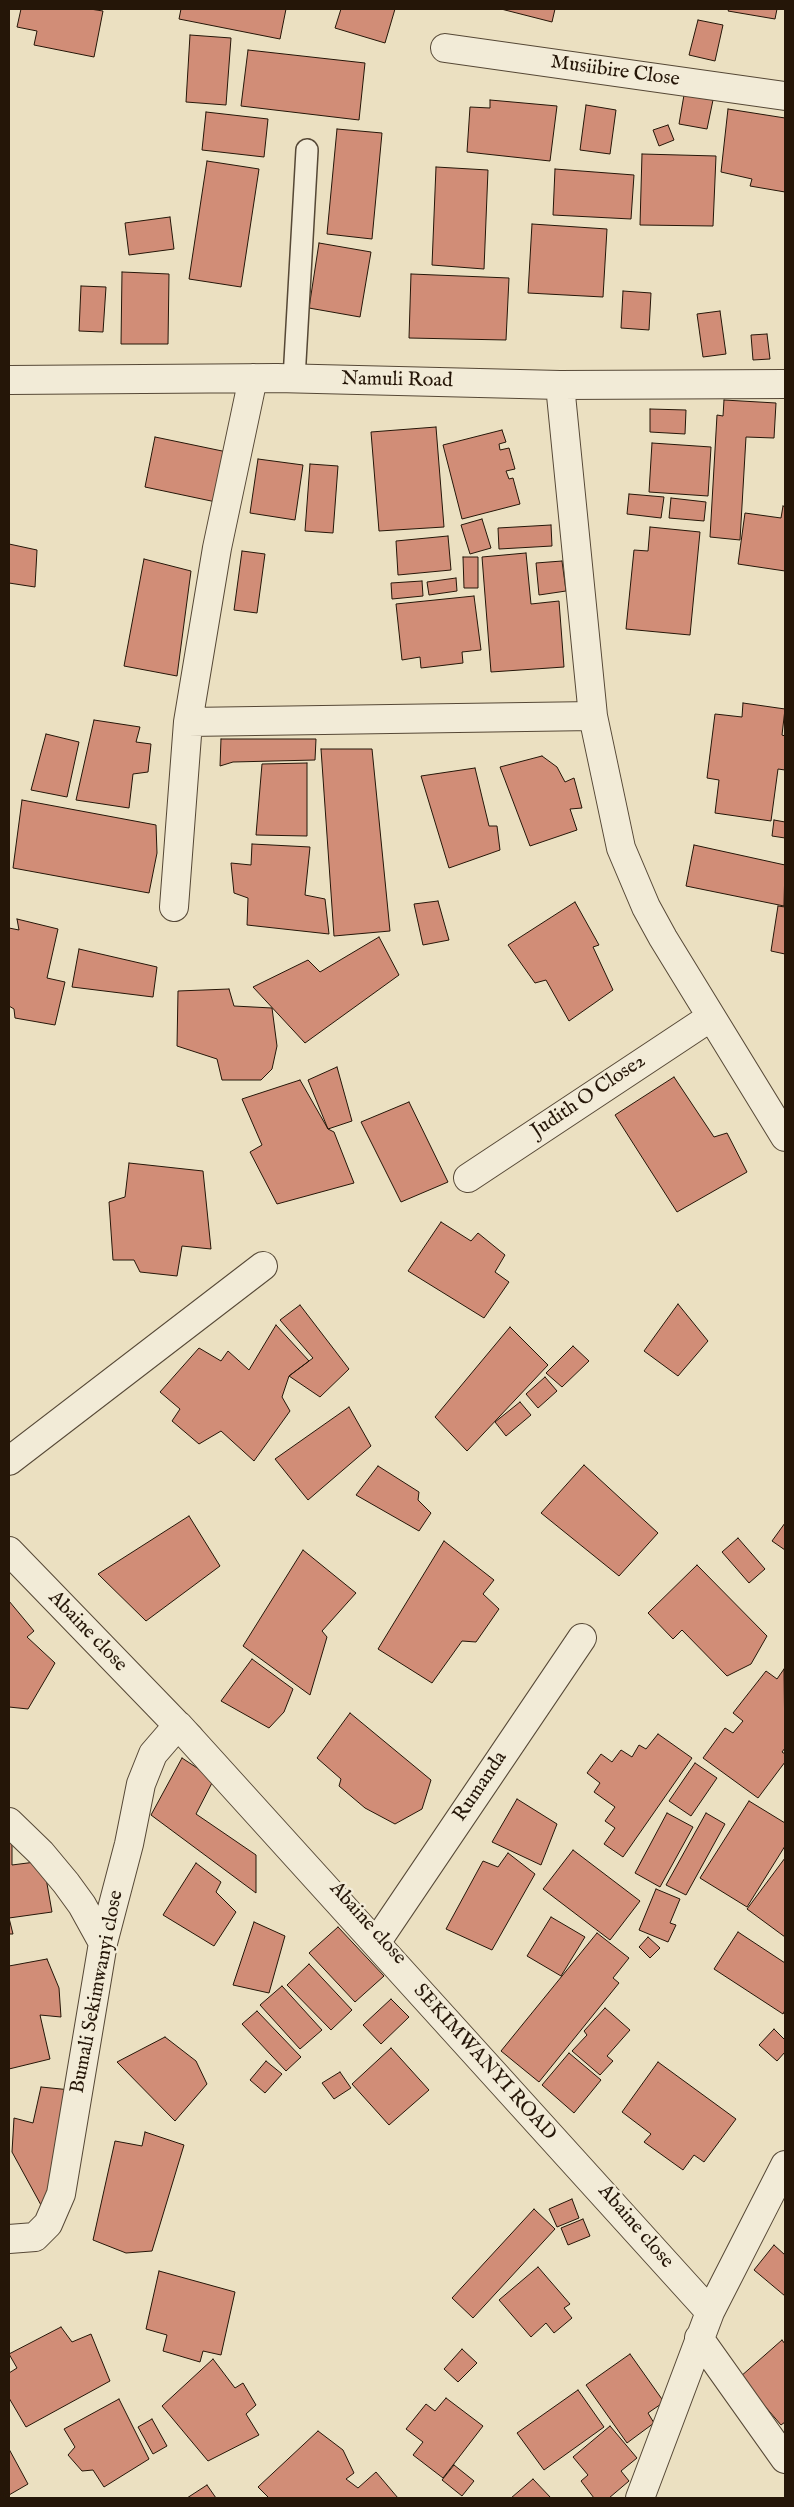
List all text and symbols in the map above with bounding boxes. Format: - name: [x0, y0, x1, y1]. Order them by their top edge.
- street label: Musiibire Close: [549, 51, 681, 93]
- street label: Namuli Road: [341, 368, 453, 394]
- street label: Judith O Close2: [527, 1050, 651, 1144]
- street label: Abaine close: [42, 1586, 132, 1678]
- street label: Rumanda: [449, 1747, 513, 1827]
- street label: Abaine close: [324, 1878, 410, 1970]
- street label: Bumali Sekimwanyi close: [67, 1888, 129, 2096]
- street label: SEKIMWANYI ROAD: [407, 1980, 561, 2146]
- street label: Abaine close: [592, 2180, 678, 2274]

